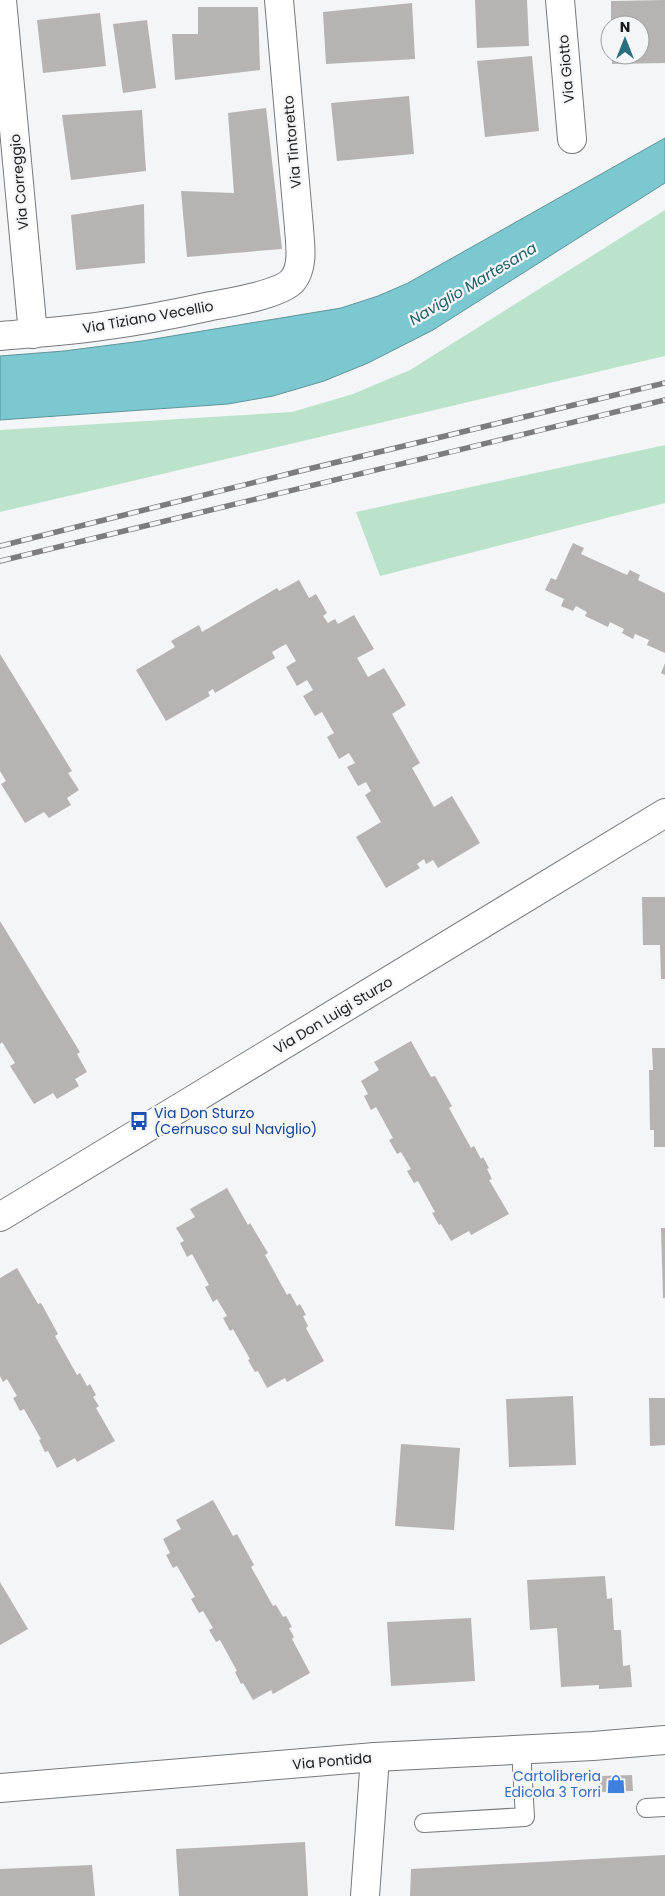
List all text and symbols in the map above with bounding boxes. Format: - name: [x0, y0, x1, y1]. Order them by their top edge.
- north arrow: [600, 15, 650, 65]
- text: N: [620, 17, 630, 37]
- street label: Via Giotto: [553, 34, 579, 104]
- street label: Via Tintoretto: [278, 95, 306, 189]
- street label: Via Correggio: [5, 133, 33, 231]
- water label: Naviglio Martesana: [405, 237, 541, 330]
- street label: Via Tiziano Vecellio: [81, 296, 215, 338]
- street label: Via Don Luigi Sturzo: [270, 971, 396, 1058]
- place label: Via Don Sturzo (Cernusco sul Naviglio): [154, 1103, 317, 1139]
- bus stop icon: Via Don Sturzo (Cernusco sul Naviglio): [128, 1110, 150, 1132]
- street label: Via Pontida: [291, 1748, 373, 1774]
- place label: Cartolibreria Edicola 3 Torri: [504, 1766, 601, 1802]
- shop icon: Cartolibreria Edicola 3 Torri: [605, 1773, 627, 1795]

